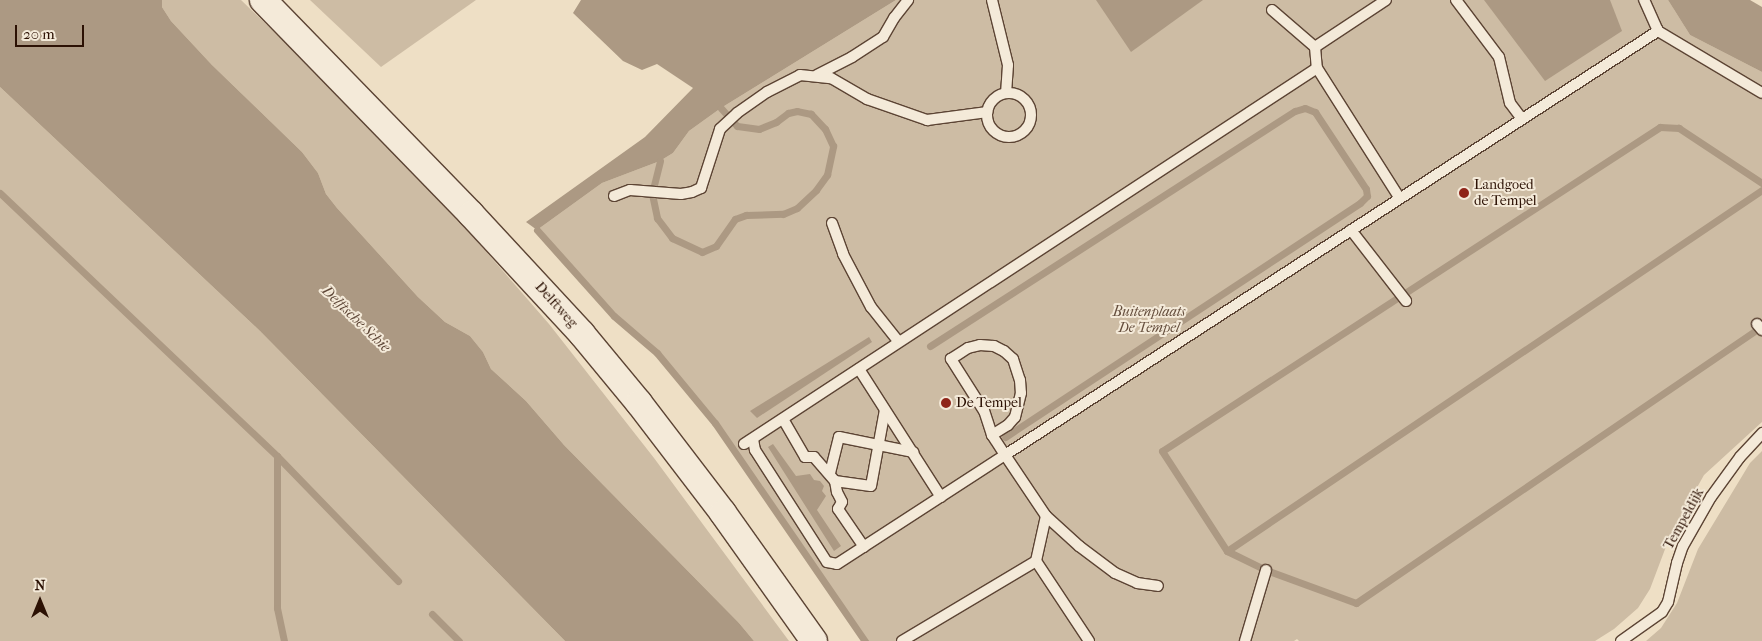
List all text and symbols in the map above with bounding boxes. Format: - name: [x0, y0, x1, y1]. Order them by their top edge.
- scale bar: [18, 15, 86, 47]
- text: 20 m: [23, 25, 55, 43]
- place label: Landgoed de Tempel: [1474, 177, 1537, 210]
- marker: Landgoed de Tempel: [1458, 187, 1470, 199]
- street label: Delftweg: [531, 279, 581, 331]
- water label: Delftsche Schie: [318, 282, 394, 356]
- park label: Buitenplaats De Tempel: [1113, 304, 1185, 336]
- place label: De Tempel: [956, 395, 1022, 411]
- marker: De Tempel: [940, 397, 952, 409]
- street label: Tempeldijk: [1660, 485, 1708, 553]
- north arrow: [15, 576, 65, 626]
- text: N: [35, 577, 45, 594]

